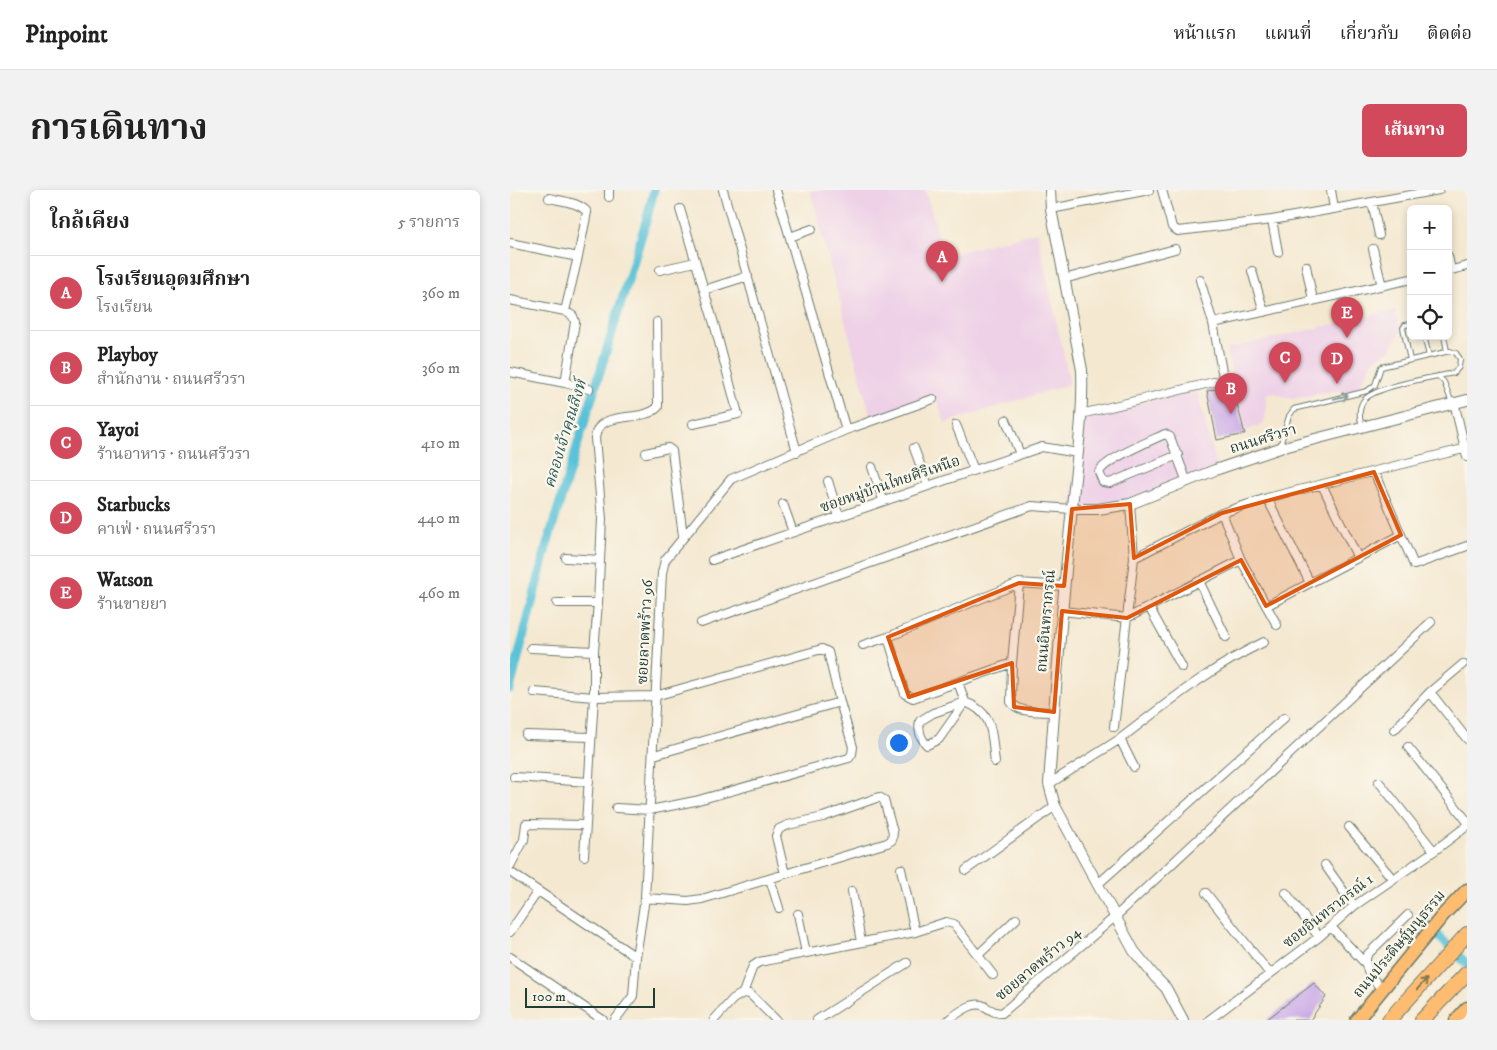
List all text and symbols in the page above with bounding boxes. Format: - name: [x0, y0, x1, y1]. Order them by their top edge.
- text: Pinpoint: [25, 20, 108, 50]
- text: หน้าแรก: [1173, 23, 1236, 45]
- text: แผนที่: [1264, 23, 1312, 45]
- text: เกี่ยวกับ: [1340, 23, 1399, 45]
- text: ติดต่อ: [1427, 23, 1472, 45]
- button: เส้นทาง: [1362, 104, 1467, 157]
- text: การเดินทาง: [30, 107, 208, 151]
- map controls: [1407, 205, 1452, 340]
- button: +: [1407, 205, 1452, 250]
- text: ใกล้เคียง: [50, 209, 130, 235]
- text: 5 รายการ: [398, 212, 460, 232]
- pin: A: [926, 241, 958, 282]
- button: −: [1407, 250, 1452, 295]
- text: โรงเรียนอุดมศึกษา: [97, 268, 250, 291]
- text: A: [61, 283, 71, 303]
- text: 360 m: [422, 283, 460, 303]
- button: locate: [1407, 295, 1452, 340]
- text: โรงเรียน: [97, 297, 153, 317]
- pin: E: [1331, 297, 1363, 338]
- pin: C: [1269, 342, 1301, 383]
- pin: D: [1321, 343, 1353, 384]
- text: Playboy: [97, 344, 158, 367]
- text: B: [61, 358, 71, 378]
- text: 360 m: [422, 358, 460, 378]
- text: สำนักงาน · ถนนศรีวรา: [97, 369, 246, 389]
- pin: B: [1215, 373, 1247, 414]
- water label: คลองเจ้าคุณสิงห์: [539, 374, 592, 491]
- one-way arrow: [1333, 392, 1349, 401]
- text: Yayoi: [97, 419, 139, 442]
- street label: ถนนศรีวรา: [1227, 420, 1299, 458]
- text: C: [61, 433, 71, 453]
- text: 410 m: [421, 433, 460, 453]
- text: ร้านอาหาร · ถนนศรีวรา: [97, 444, 251, 464]
- street label: ซอยหมู่บ้านไทยศิริเหนือ: [817, 449, 963, 517]
- text: Starbucks: [97, 494, 170, 517]
- text: D: [60, 508, 72, 528]
- text: 440 m: [418, 508, 460, 528]
- text: คาเฟ่ · ถนนศรีวรา: [97, 519, 216, 539]
- text: Watson: [97, 569, 153, 592]
- street label: ถนนอินทราภรณ์: [1031, 569, 1060, 673]
- street label: ซอยลาดพร้าว 96: [633, 578, 657, 685]
- text: E: [60, 583, 72, 603]
- text: 460 m: [418, 583, 460, 603]
- text: ร้านขายยา: [97, 594, 167, 614]
- your location: [886, 730, 912, 756]
- street label: ซอยอินทราภรณ์ 1: [1278, 869, 1377, 952]
- street label: ถนนประดิษฐ์มนูธรรม: [1348, 886, 1450, 1002]
- street label: ซอยลาดพร้าว 94: [991, 923, 1085, 1005]
- one-way arrow: [1416, 977, 1427, 990]
- scale bar: [525, 985, 655, 1008]
- text: 100 m: [532, 988, 566, 1006]

